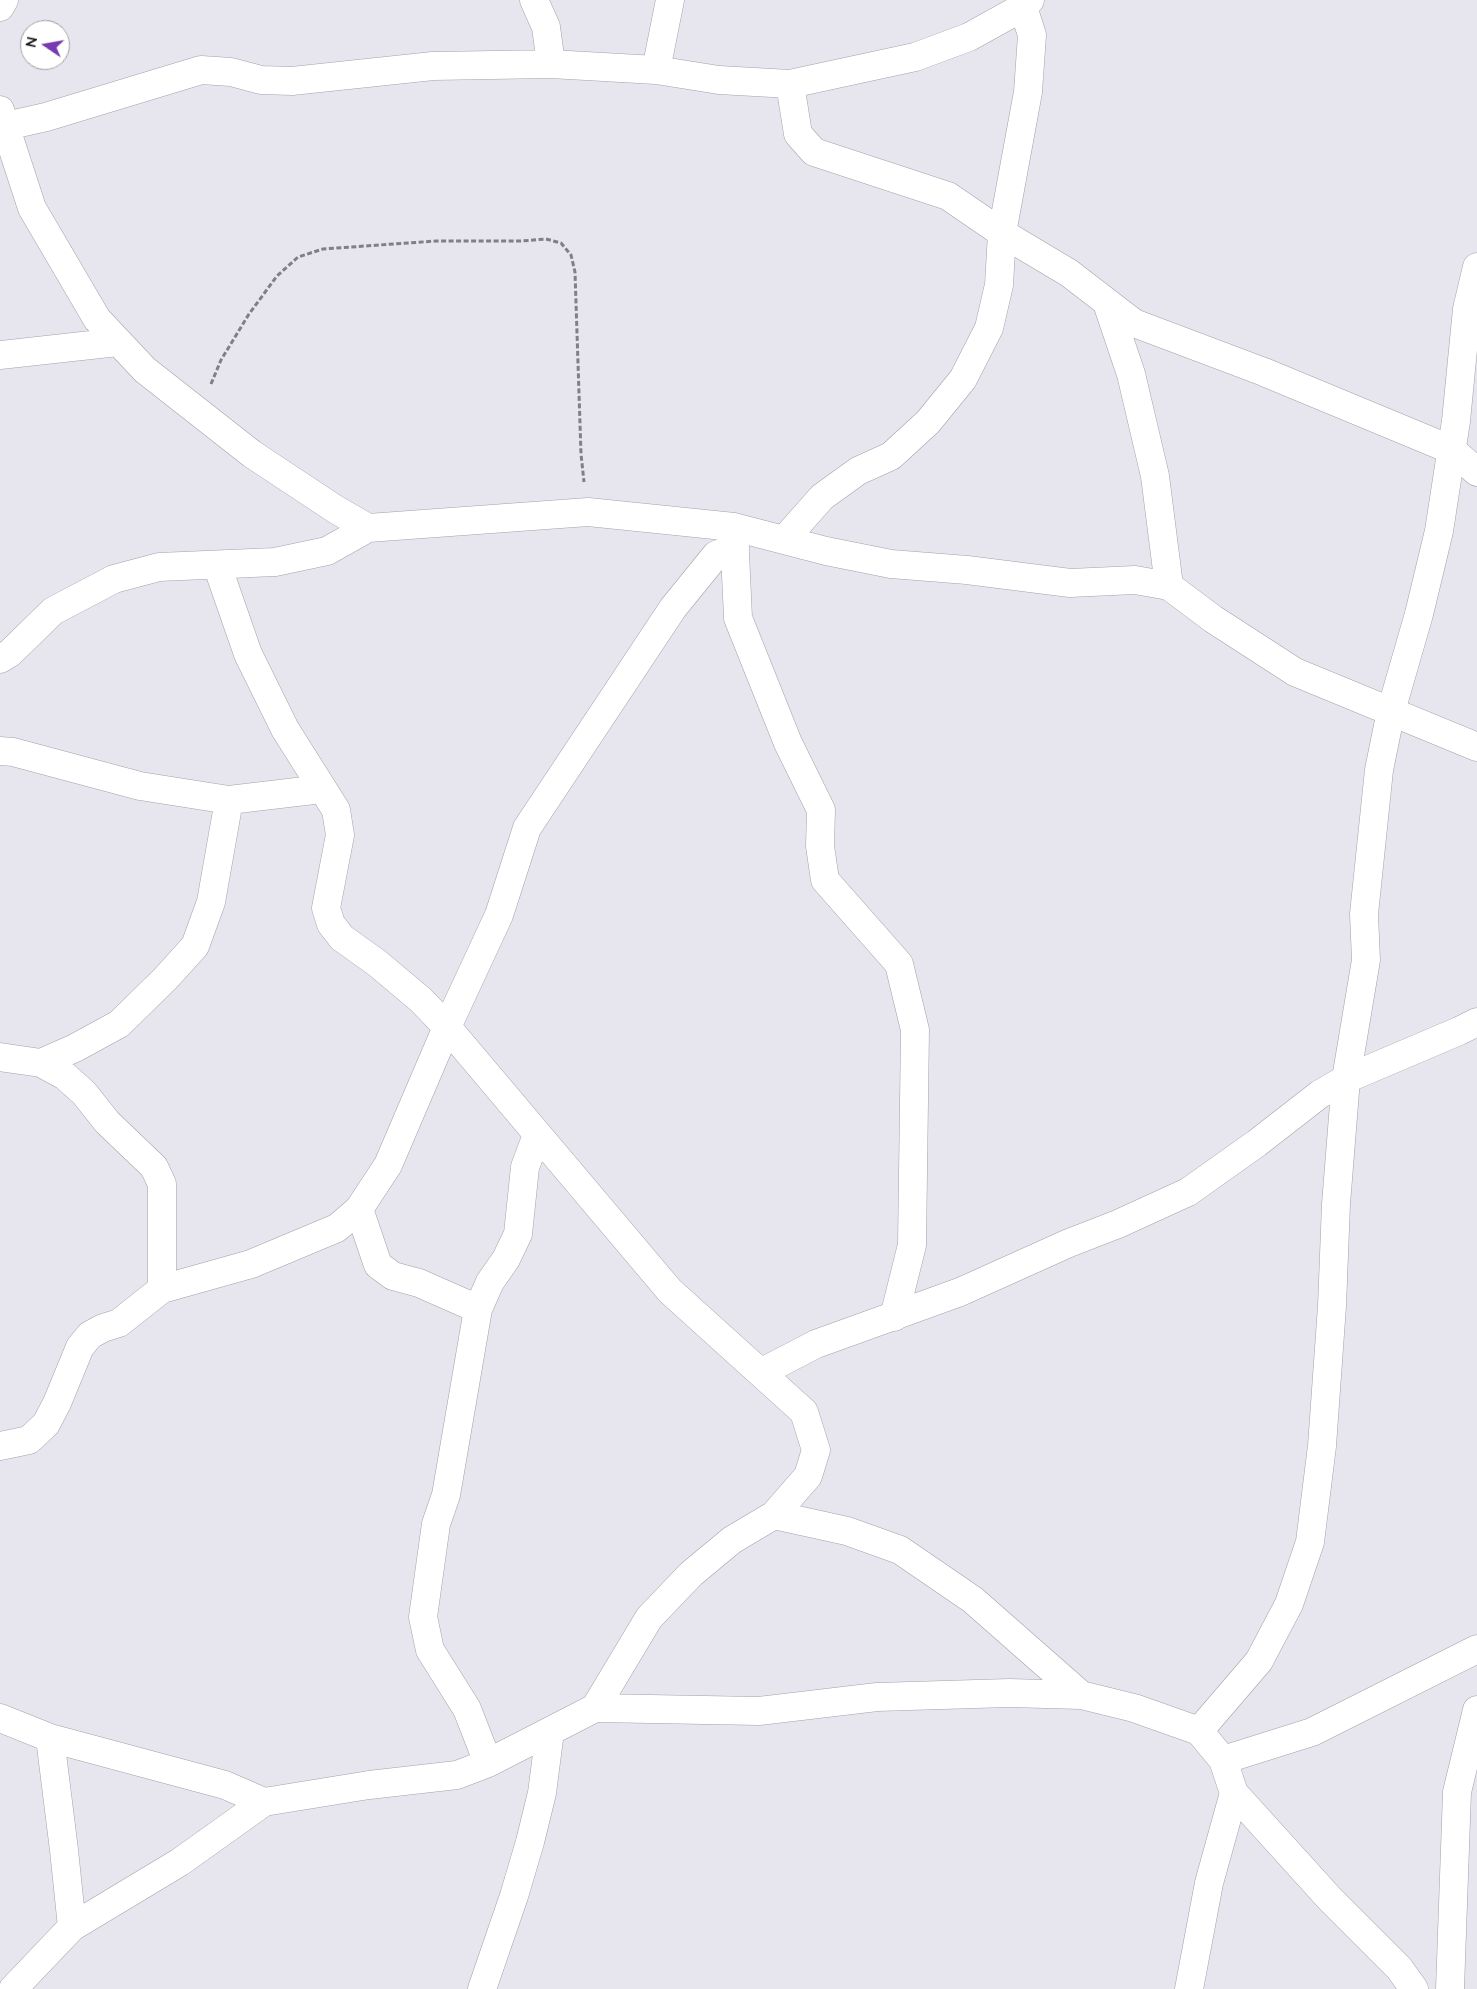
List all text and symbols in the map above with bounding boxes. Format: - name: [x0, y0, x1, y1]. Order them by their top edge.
- north arrow: [20, 20, 70, 70]
- text: N: [21, 35, 41, 49]

